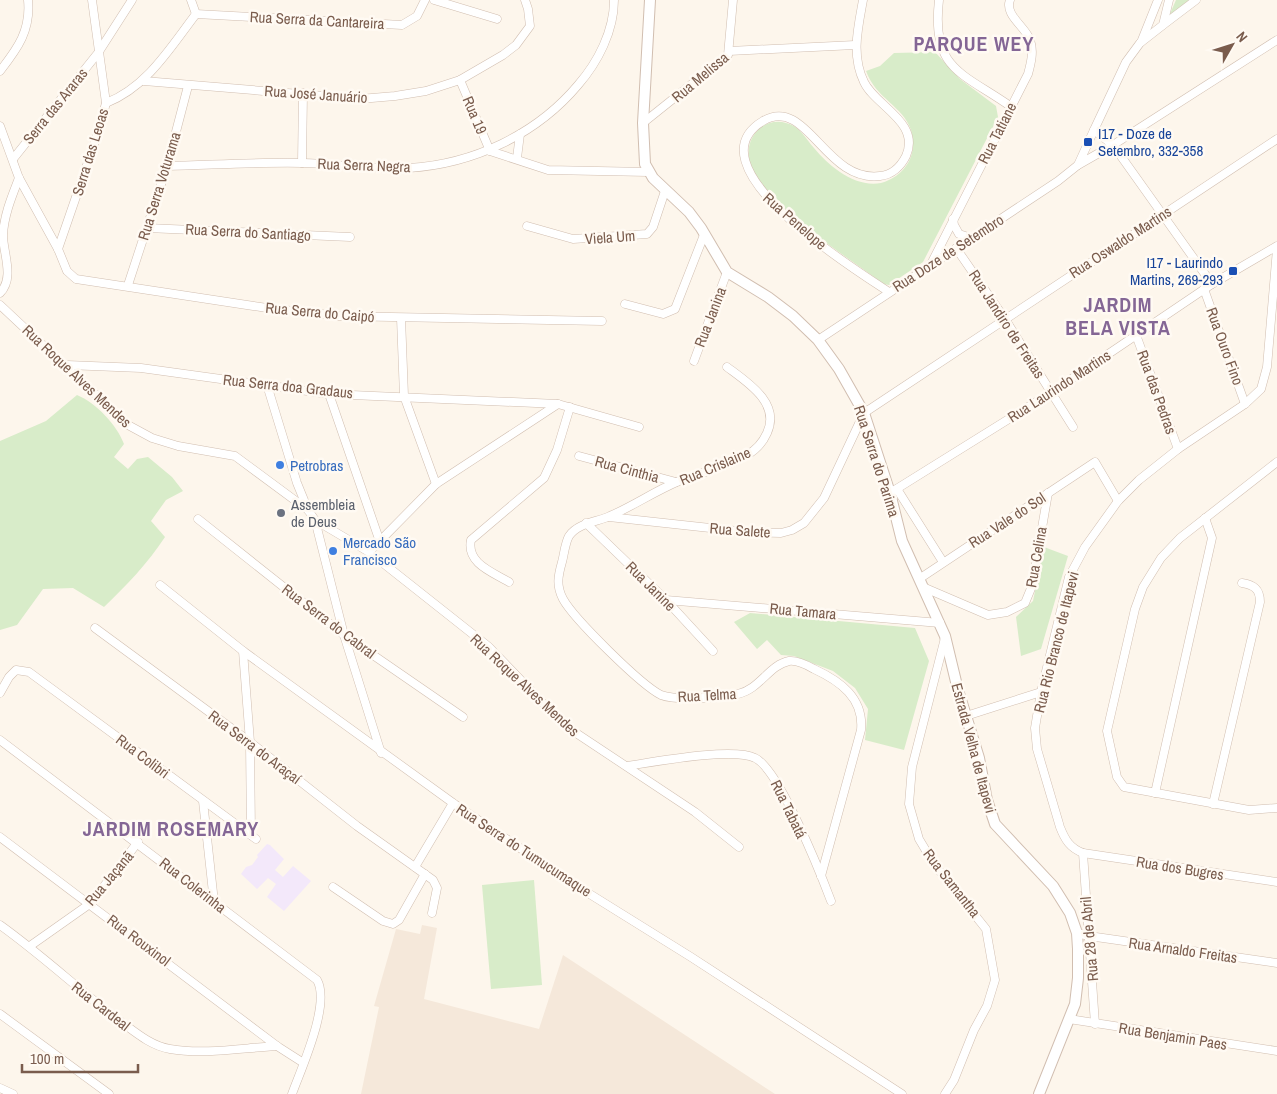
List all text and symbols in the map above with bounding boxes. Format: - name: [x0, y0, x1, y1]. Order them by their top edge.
- street label: Rua Serra da Cantareira: [249, 6, 385, 34]
- north arrow: [1207, 20, 1257, 70]
- text: N: [1232, 28, 1252, 46]
- district label: PARQUE WEY: [914, 30, 1034, 57]
- street label: Rua Melissa: [667, 47, 733, 107]
- street label: Serra das Araras: [18, 64, 92, 148]
- street label: Rua José Januário: [264, 80, 368, 108]
- street label: Rua 19: [458, 93, 492, 137]
- street label: Rua Tatiane: [973, 99, 1021, 167]
- street label: Serra das Leoas: [67, 106, 113, 198]
- place label: I17 - Doze de Setembro, 332-358: [1098, 123, 1203, 161]
- street label: Rua Serra Voturama: [133, 129, 185, 243]
- marker: I17 - Doze de Setembro, 332-358: [1082, 136, 1094, 148]
- street label: Rua Serra Negra: [317, 153, 411, 177]
- street label: Rua Penelope: [759, 187, 831, 255]
- street label: Rua Oswaldo Martins: [1065, 201, 1175, 283]
- street label: Rua Doze de Setembro: [888, 209, 1008, 297]
- street label: Rua Serra do Santiago: [185, 218, 312, 246]
- street label: Viela Um: [584, 225, 636, 249]
- place label: I17 - Laurindo Martins, 269-293: [1130, 252, 1223, 290]
- marker: I17 - Laurindo Martins, 269-293: [1227, 265, 1239, 277]
- street label: Rua Jandiro de Freitas: [964, 266, 1050, 382]
- street label: Rua Janina: [689, 284, 731, 350]
- district label: JARDIM BELA VISTA: [1065, 291, 1171, 341]
- street label: Rua Serra do Caipó: [265, 297, 376, 327]
- street label: Rua Ouro Fino: [1201, 304, 1249, 388]
- street label: Rua Roque Alves Mendes: [18, 320, 136, 432]
- street label: Rua Laurindo Martins: [1003, 345, 1115, 427]
- street label: Rua das Pedras: [1132, 347, 1182, 437]
- street label: Rua Serra doa Gradaus: [222, 369, 354, 403]
- street label: Rua Serra do Parima: [849, 402, 905, 520]
- street label: Rua Crislaine: [676, 442, 754, 490]
- street label: Rua Cinthia: [593, 450, 662, 488]
- place label: Petrobras: [290, 455, 343, 476]
- marker: Petrobras: [274, 459, 286, 471]
- street label: Rua Vale do Sol: [964, 487, 1050, 553]
- place label: Assembleia de Deus: [290, 494, 355, 532]
- marker: Assembleia de Deus: [275, 507, 287, 519]
- street label: Rua Salete: [709, 517, 771, 543]
- street label: Rua Celina: [1020, 525, 1052, 589]
- place label: Mercado São Francisco: [343, 532, 416, 570]
- marker: Mercado São Francisco: [327, 545, 339, 557]
- street label: Rua Janine: [621, 556, 681, 616]
- street label: Rua Rio Branco de Itapevi: [1028, 569, 1084, 715]
- street label: Rua Serra do Cabral: [278, 579, 380, 663]
- street label: Rua Tamara: [769, 598, 837, 624]
- street label: Rua Roque Alves Mendes: [466, 629, 584, 741]
- street label: Estrada Velha de Itapevi: [947, 681, 1001, 815]
- street label: Rua Telma: [677, 683, 737, 707]
- street label: Rua Serra do Araçaí: [204, 705, 306, 789]
- street label: Rua Colibri: [112, 729, 174, 783]
- street label: Rua Tabatá: [766, 776, 812, 842]
- street label: Rua Serra do Tumucumaque: [452, 798, 596, 902]
- district label: JARDIM ROSEMARY: [83, 815, 259, 842]
- street label: Rua Samantha: [918, 844, 986, 922]
- street label: Rua Jaçanã: [80, 846, 138, 910]
- street label: Rua dos Bugres: [1135, 851, 1225, 885]
- street label: Rua Colerinha: [155, 852, 231, 918]
- street label: Rua 28 de Abril: [1075, 896, 1103, 982]
- street label: Rua Rouxinol: [103, 909, 175, 971]
- street label: Rua Arnaldo Freitas: [1127, 932, 1239, 968]
- street label: Rua Cardeal: [67, 976, 135, 1036]
- street label: Rua Benjamin Paes: [1117, 1017, 1229, 1055]
- scale bar: [22, 1042, 139, 1074]
- text: 100 m: [30, 1048, 64, 1069]

